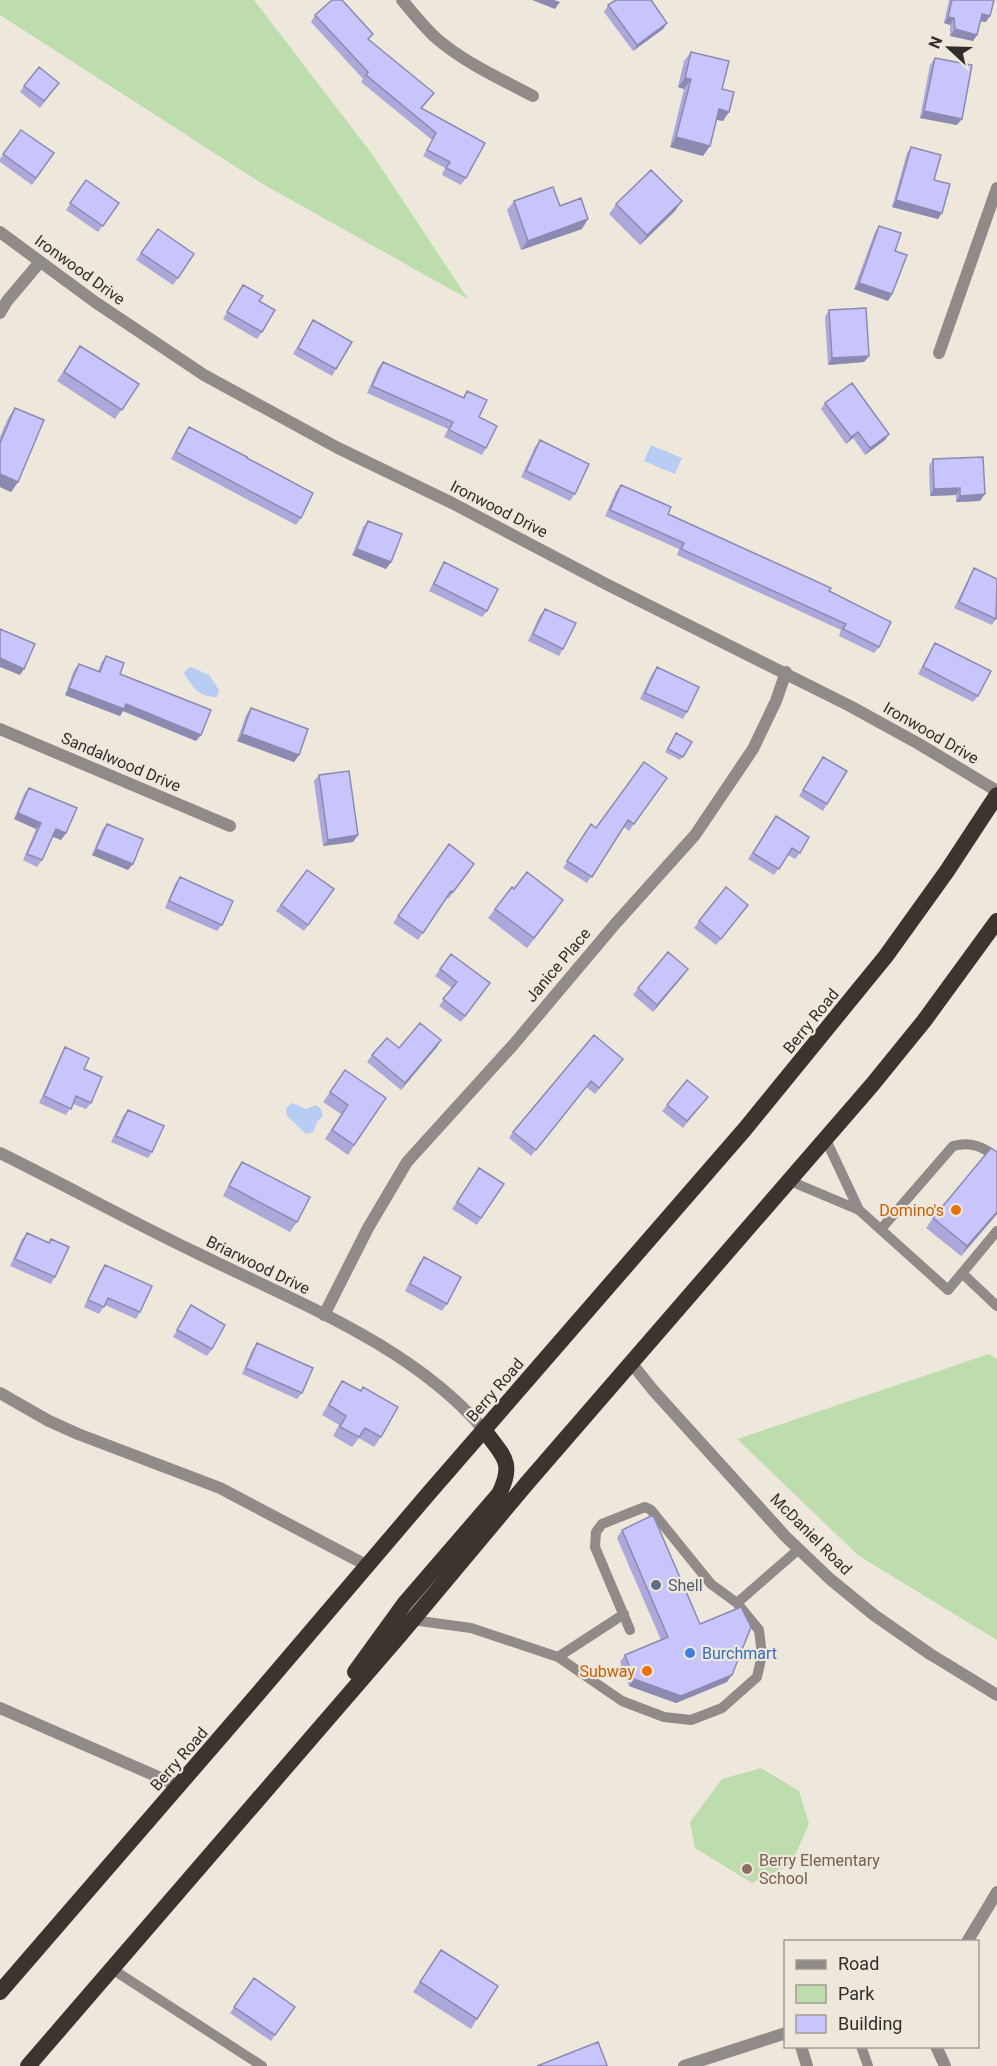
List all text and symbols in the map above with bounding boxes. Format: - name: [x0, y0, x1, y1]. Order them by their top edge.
- north arrow: [919, 18, 979, 78]
- text: N: [925, 34, 946, 51]
- street label: Ironwood Drive: [31, 231, 129, 309]
- street label: Ironwood Drive: [447, 476, 551, 542]
- street label: Ironwood Drive: [880, 698, 982, 768]
- street label: Sandalwood Drive: [58, 728, 184, 796]
- street label: Janice Place: [522, 924, 594, 1006]
- street label: Berry Road: [779, 985, 843, 1057]
- place label: Domino's: [879, 1201, 944, 1220]
- marker: Domino's: [949, 1203, 963, 1217]
- street label: Briarwood Drive: [203, 1232, 313, 1298]
- street label: Berry Road: [462, 1354, 528, 1426]
- street label: McDaniel Road: [766, 1489, 856, 1579]
- place label: Shell: [668, 1576, 703, 1595]
- marker: Shell: [649, 1578, 663, 1592]
- place label: Burchmart: [702, 1644, 777, 1663]
- marker: Burchmart: [683, 1646, 697, 1660]
- place label: Subway: [580, 1662, 635, 1681]
- marker: Subway: [640, 1664, 654, 1678]
- street label: Berry Road: [146, 1723, 212, 1795]
- place label: Berry Elementary School: [759, 1851, 880, 1888]
- marker: Berry Elementary School: [740, 1862, 754, 1876]
- legend: [784, 1940, 979, 2048]
- text: Road: [838, 1953, 879, 1974]
- text: Park: [838, 1983, 875, 2004]
- text: Building: [838, 2013, 902, 2034]

